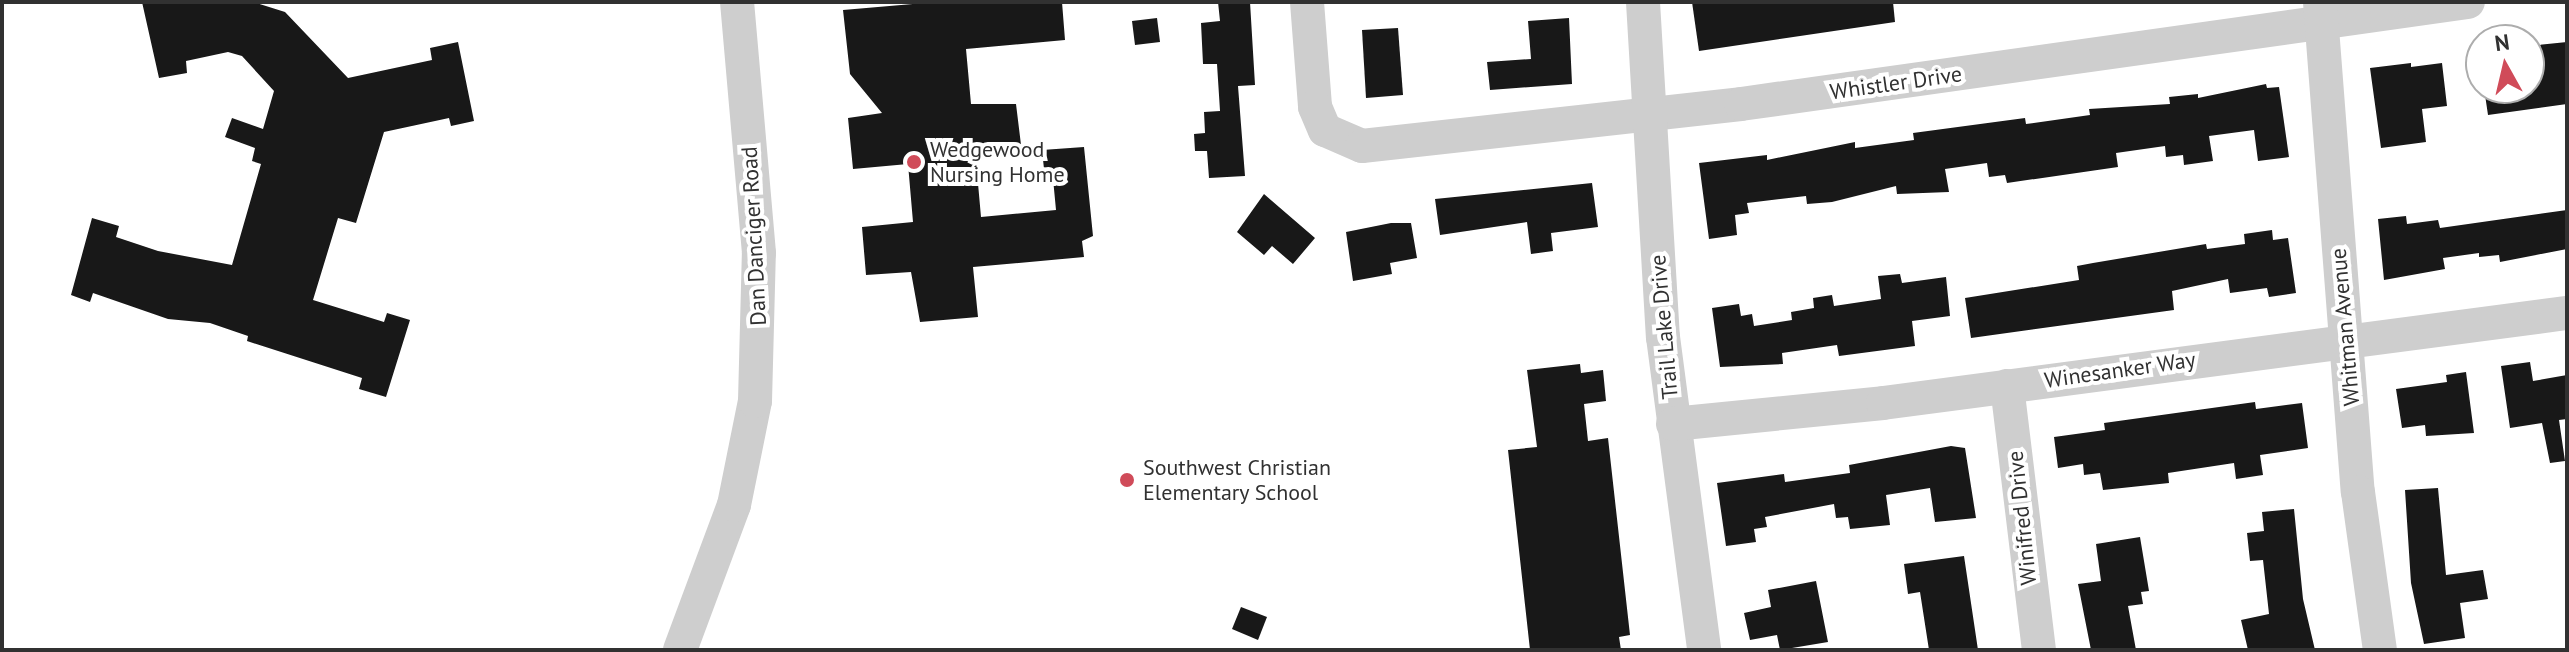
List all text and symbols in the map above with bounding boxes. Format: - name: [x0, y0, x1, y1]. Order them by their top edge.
- north arrow: [2465, 24, 2545, 104]
- text: N: [2493, 27, 2511, 57]
- street label: Whistler Drive: [1828, 61, 1964, 105]
- place label: Wedgewood Nursing Home: [930, 136, 1065, 188]
- street label: Dan Danciger Road: [736, 146, 772, 326]
- marker: Wedgewood Nursing Home: [905, 153, 923, 171]
- street label: Whitman Avenue: [2325, 247, 2365, 407]
- street label: Trail Lake Drive: [1645, 254, 1683, 400]
- street label: Winesanker Way: [2043, 346, 2197, 394]
- street label: Winifred Drive: [2002, 450, 2042, 586]
- place label: Southwest Christian Elementary School: [1143, 454, 1331, 506]
- marker: Southwest Christian Elementary School: [1118, 471, 1136, 489]

